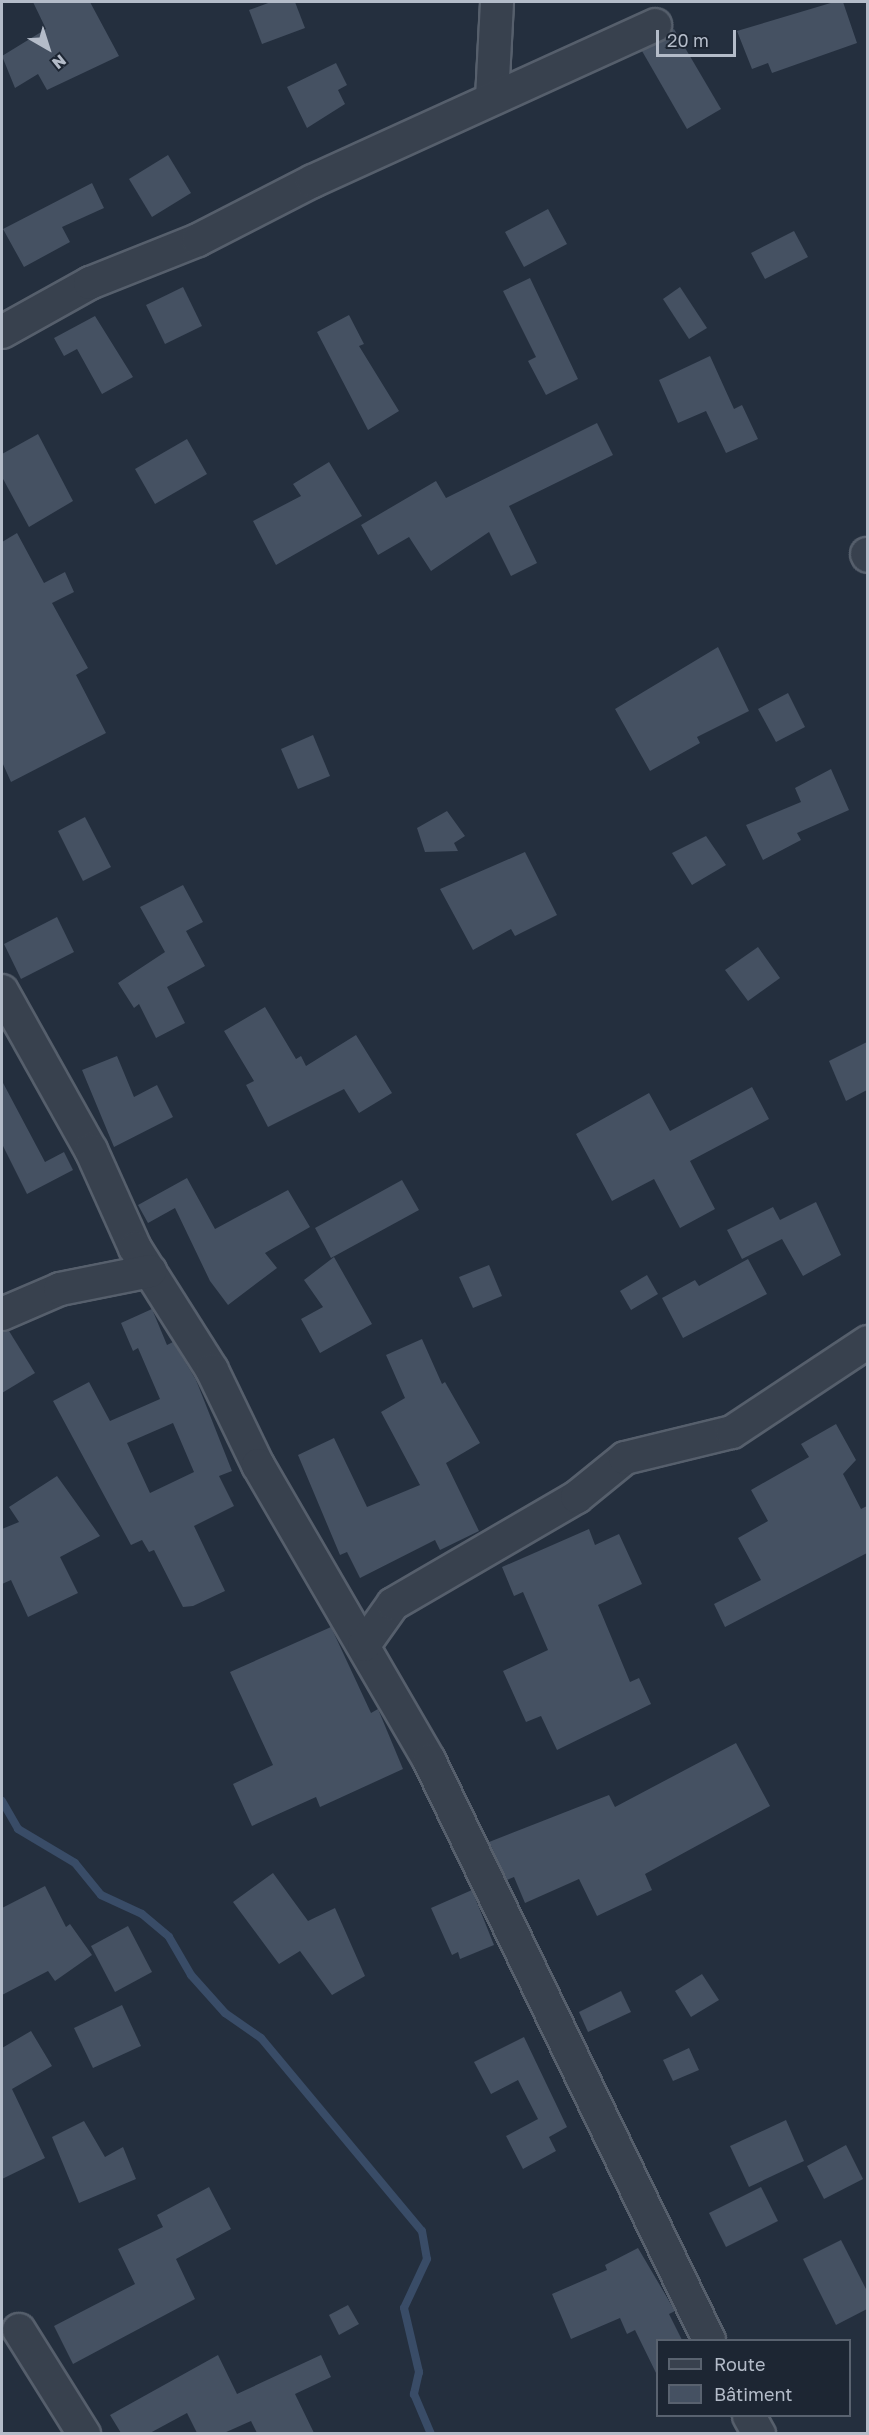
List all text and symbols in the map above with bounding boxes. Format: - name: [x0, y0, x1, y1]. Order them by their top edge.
- north arrow: [18, 18, 78, 78]
- scale bar: [659, 18, 738, 56]
- text: 20 m: [667, 29, 709, 51]
- text: N: [48, 50, 70, 74]
- legend: [656, 2339, 851, 2417]
- text: Route: [714, 2353, 765, 2375]
- text: Bâtiment: [714, 2383, 793, 2405]

